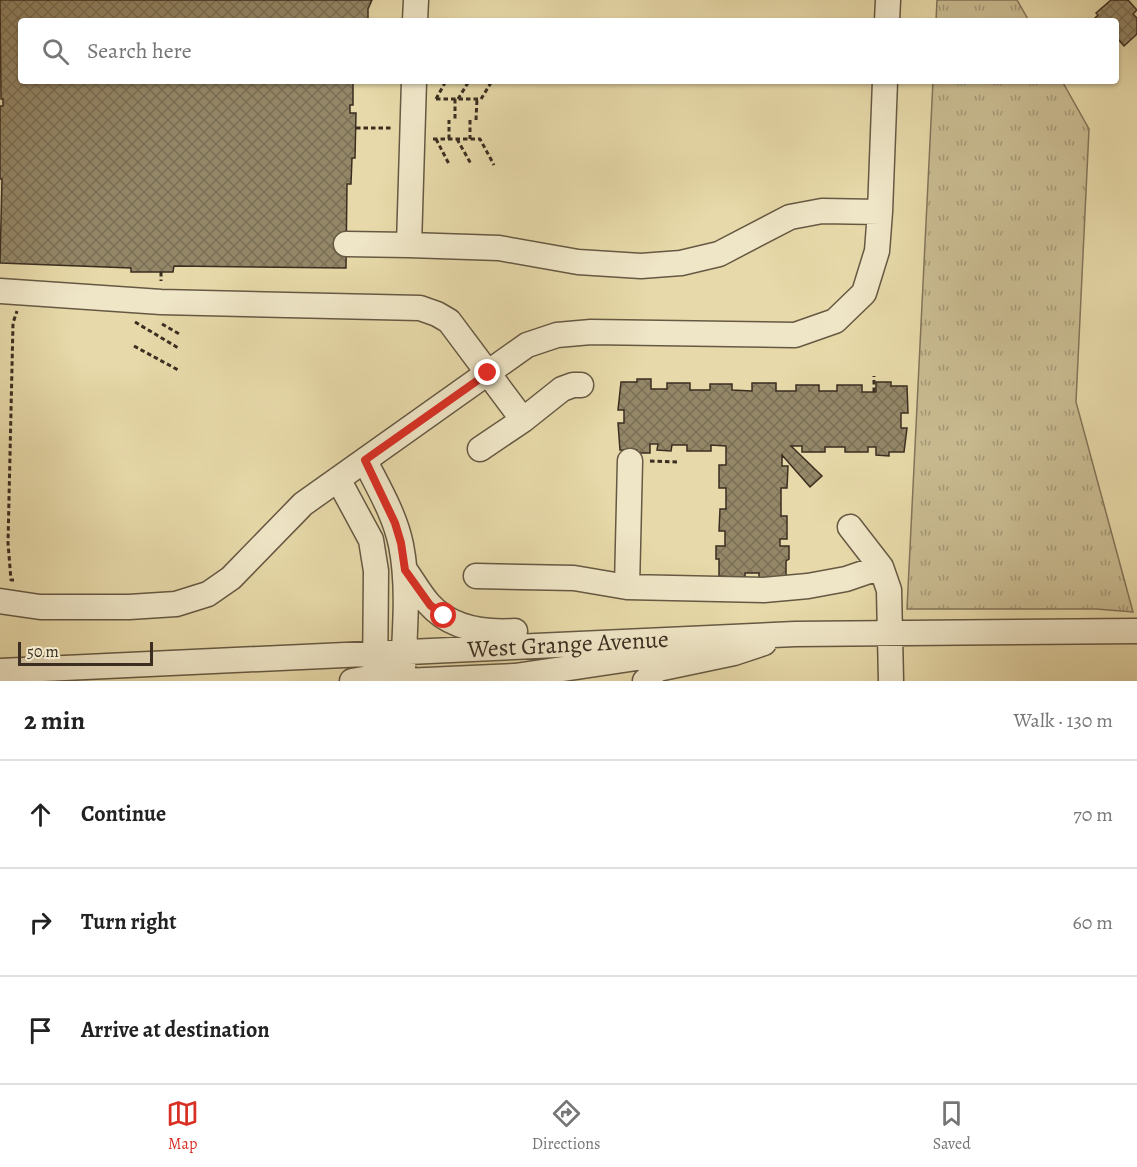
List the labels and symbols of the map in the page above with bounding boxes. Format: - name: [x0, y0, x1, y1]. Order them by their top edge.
- route end: [474, 359, 500, 385]
- route start: [430, 602, 456, 628]
- street label: West Grange Avenue: [466, 623, 669, 665]
- scale bar: [18, 639, 153, 666]

